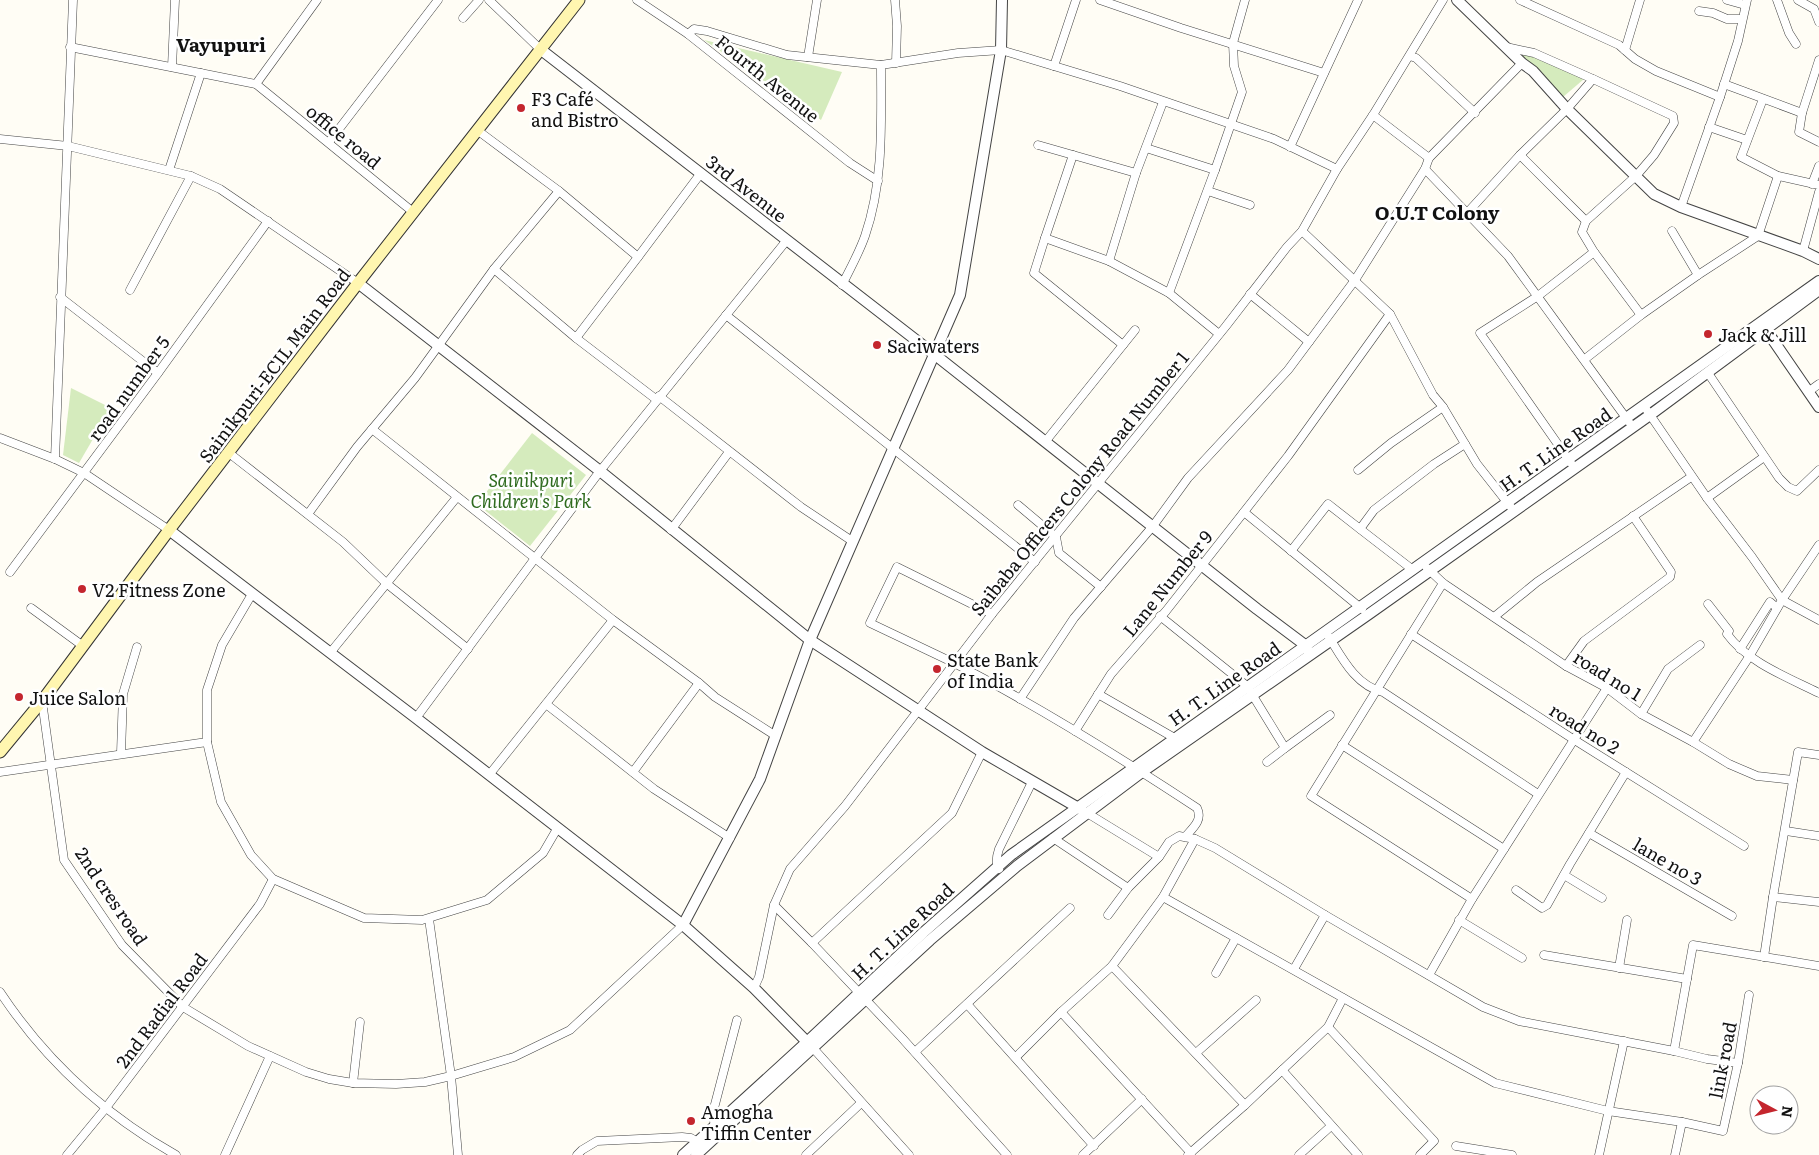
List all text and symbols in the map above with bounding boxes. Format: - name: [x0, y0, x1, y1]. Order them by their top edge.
- street label: Fourth Avenue: [710, 28, 826, 128]
- district label: Vayupuri: [176, 30, 266, 58]
- place label: F3 Café and Bistro: [531, 85, 619, 133]
- street label: office road: [301, 97, 387, 175]
- marker: F3 Café and Bistro: [515, 102, 527, 114]
- street label: 3rd Avenue: [701, 148, 793, 228]
- district label: O.U.T Colony: [1375, 198, 1500, 226]
- street label: Sainikpuri-ECIL Main Road: [192, 262, 356, 468]
- place label: Jack & Jill: [1718, 321, 1807, 348]
- marker: Jack & Jill: [1702, 328, 1714, 340]
- street label: road number 5: [81, 330, 175, 446]
- place label: Saciwaters: [887, 332, 979, 359]
- marker: Saciwaters: [871, 339, 883, 351]
- street label: Saibaba Officers Colony Road Number 1: [964, 345, 1194, 621]
- street label: H. T. Line Road: [1493, 400, 1617, 498]
- park label: Sainikpuri Children's Park: [471, 466, 592, 514]
- street label: Lane Number 9: [1116, 524, 1218, 642]
- place label: V2 Fitness Zone: [92, 576, 225, 603]
- marker: V2 Fitness Zone: [76, 583, 88, 595]
- street label: H. T. Line Road: [1162, 634, 1286, 732]
- street label: road no 1: [1568, 643, 1648, 707]
- place label: State Bank of India: [947, 646, 1039, 694]
- marker: State Bank of India: [931, 663, 943, 675]
- place label: Juice Salon: [29, 684, 126, 711]
- marker: Juice Salon: [13, 691, 25, 703]
- street label: road no 2: [1545, 696, 1625, 760]
- street label: lane no 3: [1628, 830, 1708, 892]
- street label: 2nd cres road: [69, 842, 155, 950]
- street label: H. T. Line Road: [845, 876, 959, 986]
- street label: 2nd Radial Road: [109, 947, 213, 1073]
- street label: link road: [1701, 1019, 1743, 1101]
- north arrow: [1749, 1085, 1799, 1135]
- place label: Amogha Tiffin Center: [701, 1098, 812, 1146]
- text: N: [1777, 1105, 1799, 1119]
- marker: Amogha Tiffin Center: [685, 1115, 697, 1127]

